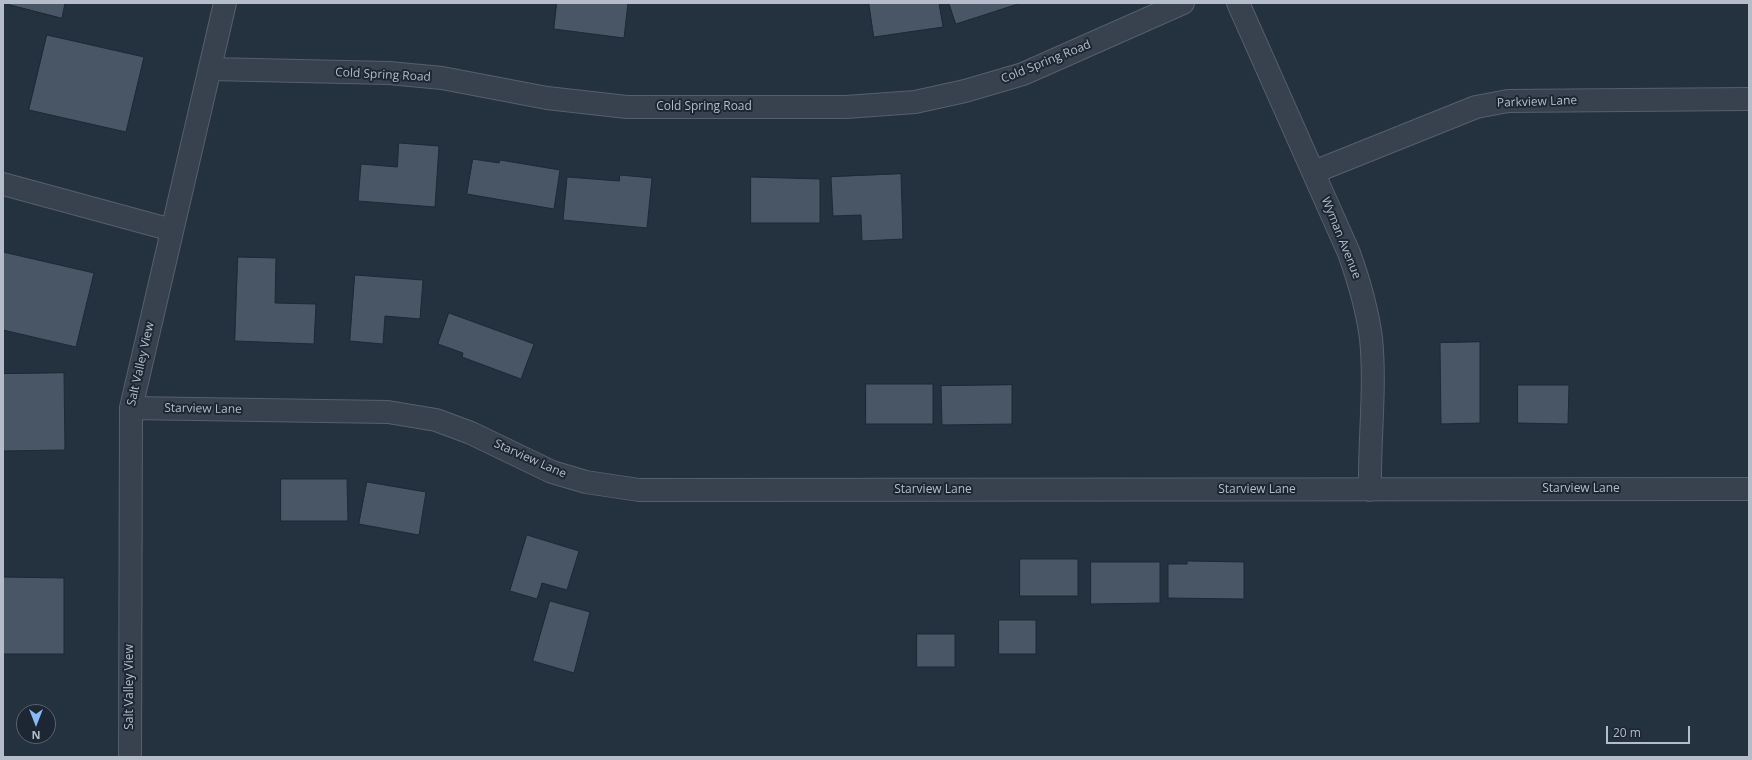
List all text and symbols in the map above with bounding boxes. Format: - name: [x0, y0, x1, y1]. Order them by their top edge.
- street label: Cold Spring Road: [999, 37, 1093, 87]
- street label: Cold Spring Road: [335, 65, 431, 85]
- street label: Parkview Lane: [1497, 93, 1577, 111]
- street label: Cold Spring Road: [656, 100, 752, 114]
- street label: Wyman Avenue: [1318, 195, 1364, 281]
- street label: Salt Valley View: [124, 321, 158, 407]
- street label: Starview Lane: [164, 401, 242, 417]
- street label: Starview Lane: [492, 437, 568, 481]
- street label: Starview Lane: [1542, 482, 1620, 496]
- street label: Starview Lane: [894, 483, 972, 497]
- street label: Starview Lane: [1218, 483, 1296, 497]
- street label: Salt Valley View: [123, 644, 137, 730]
- north arrow: [16, 704, 56, 744]
- scale bar: [1608, 718, 1692, 744]
- text: 20 m: [1613, 724, 1641, 741]
- text: N: [32, 728, 40, 743]

